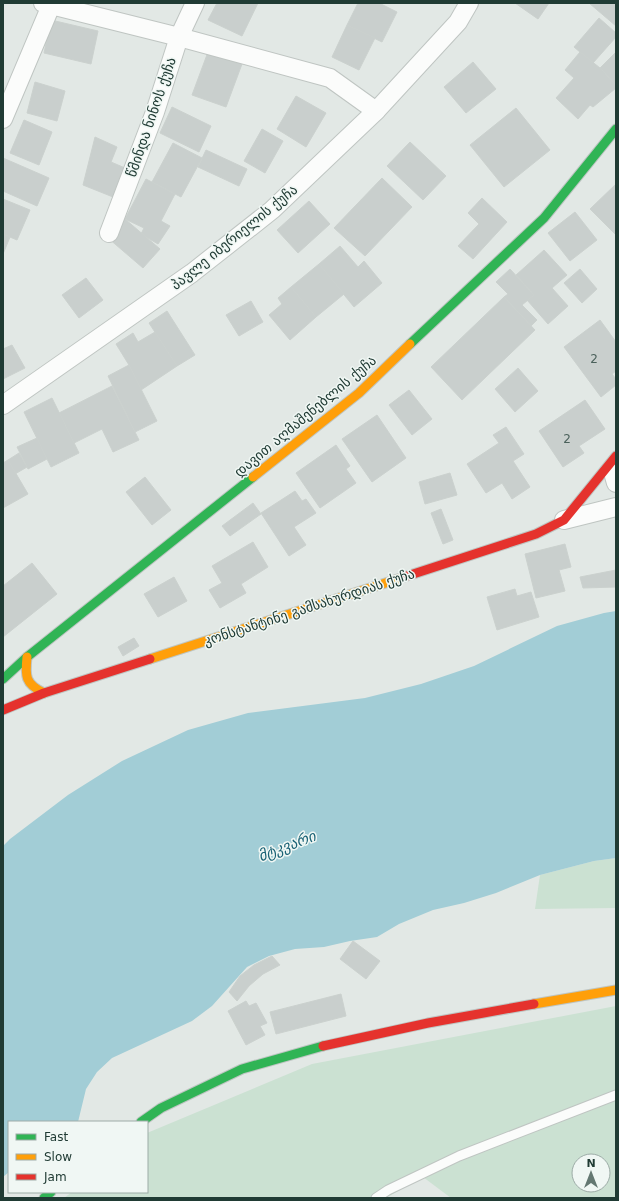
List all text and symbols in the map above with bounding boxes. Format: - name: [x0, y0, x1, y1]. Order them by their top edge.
- street label: წმინდა ნინოს ქუჩა: [123, 55, 179, 179]
- street label: პავლე იბერიელის ქუჩა: [168, 181, 300, 293]
- street label: დავით აღმაშენებლის ქუჩა: [231, 352, 379, 480]
- house number: 2: [590, 352, 598, 366]
- house number: 2: [563, 432, 571, 446]
- street label: კონსტანტინე გამსახურდიას ქუჩა: [201, 565, 417, 649]
- water label: მტკვარი: [256, 826, 320, 865]
- legend: [8, 1121, 148, 1193]
- text: Fast: [44, 1130, 68, 1144]
- text: Slow: [44, 1150, 72, 1164]
- north arrow: [571, 1153, 611, 1193]
- text: N: [586, 1157, 596, 1170]
- text: Jam: [43, 1170, 67, 1184]

